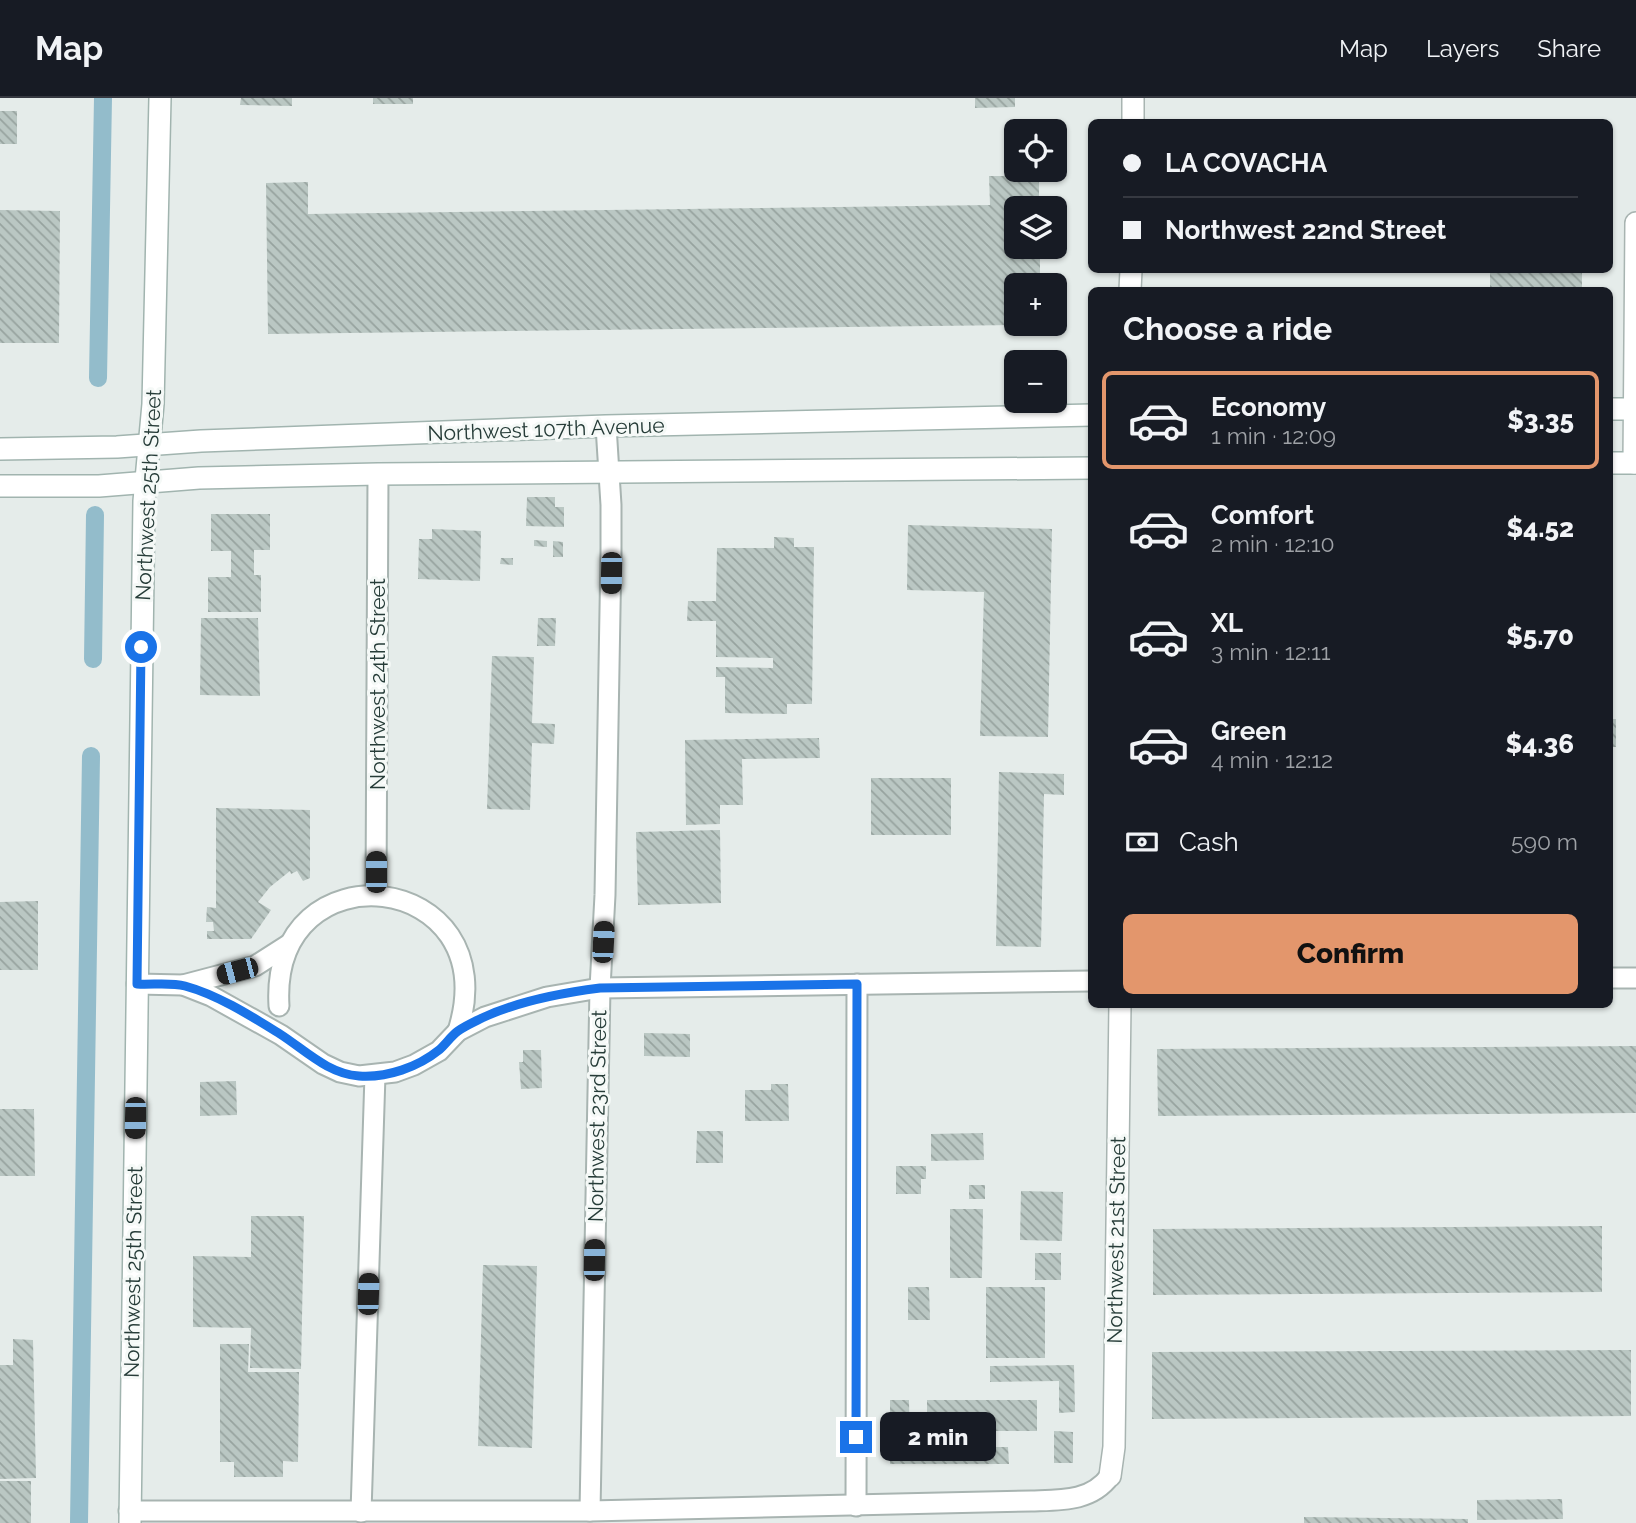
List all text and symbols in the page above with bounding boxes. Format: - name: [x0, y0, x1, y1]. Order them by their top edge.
- text: Map: [35, 29, 103, 68]
- text: Map: [1339, 34, 1388, 63]
- text: Layers: [1426, 34, 1499, 63]
- text: Share: [1537, 34, 1601, 63]
- map controls: [1004, 119, 1067, 413]
- button: locate: [1004, 119, 1067, 182]
- text: LA COVACHA: [1165, 148, 1327, 178]
- button: layers: [1004, 196, 1067, 259]
- text: Northwest 22nd Street: [1165, 215, 1446, 245]
- button: +: [1004, 273, 1067, 336]
- text: Choose a ride: [1123, 310, 1332, 347]
- button: −: [1004, 350, 1067, 413]
- street label: Northwest 25th Street: [130, 389, 166, 601]
- icon: car: [1127, 389, 1190, 452]
- text: Economy: [1211, 392, 1326, 422]
- text: $3.35: [1507, 405, 1574, 435]
- street label: Northwest 107th Avenue: [427, 412, 665, 446]
- text: 1 min · 12:09: [1211, 422, 1336, 449]
- icon: car: [1127, 497, 1190, 560]
- text: Comfort: [1211, 500, 1314, 530]
- text: $4.52: [1507, 513, 1574, 543]
- text: 2 min · 12:10: [1211, 530, 1335, 557]
- car: [601, 552, 622, 594]
- street label: Northwest 24th Street: [365, 578, 390, 790]
- icon: car: [1127, 605, 1190, 668]
- text: XL: [1211, 608, 1243, 638]
- text: $5.70: [1506, 621, 1574, 651]
- route start: [125, 631, 157, 663]
- text: 3 min · 12:11: [1211, 638, 1331, 665]
- icon: car: [1127, 713, 1190, 776]
- text: Green: [1211, 716, 1287, 746]
- text: $4.36: [1505, 729, 1574, 759]
- text: 4 min · 12:12: [1211, 746, 1333, 773]
- icon: cash: [1123, 823, 1161, 861]
- text: Cash: [1179, 827, 1239, 857]
- text: 590 m: [1511, 828, 1578, 855]
- car: [366, 851, 387, 893]
- button: Confirm: [1123, 914, 1578, 994]
- car: [592, 920, 615, 964]
- car: [214, 955, 261, 987]
- street label: Northwest 23rd Street: [583, 1010, 611, 1222]
- car: [125, 1097, 146, 1139]
- street label: Northwest 21st Street: [1102, 1136, 1130, 1344]
- street label: Northwest 25th Street: [119, 1166, 147, 1378]
- car: [584, 1239, 605, 1281]
- car: [357, 1273, 380, 1315]
- callout: 2 min: [880, 1412, 996, 1462]
- route end: [840, 1421, 872, 1453]
- text: 2 min: [908, 1423, 968, 1450]

